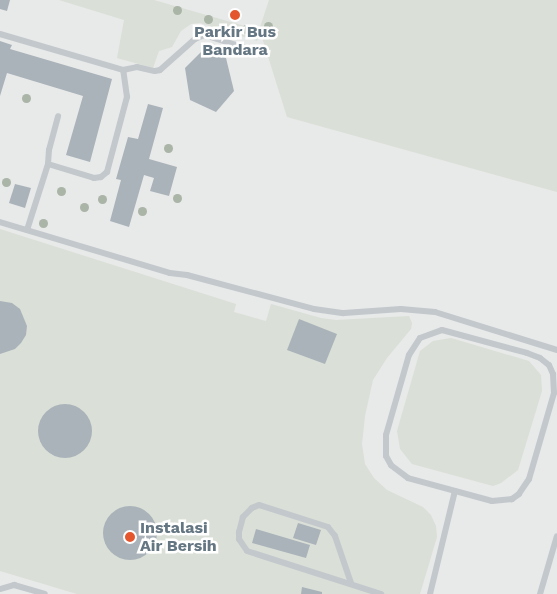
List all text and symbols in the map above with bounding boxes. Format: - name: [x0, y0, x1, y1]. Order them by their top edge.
- marker: Parkir Bus Bandara: [229, 9, 241, 21]
- place label: Parkir Bus Bandara: [194, 22, 276, 60]
- place label: Instalasi Air Bersih: [140, 518, 217, 556]
- marker: Instalasi Air Bersih: [124, 531, 136, 543]

